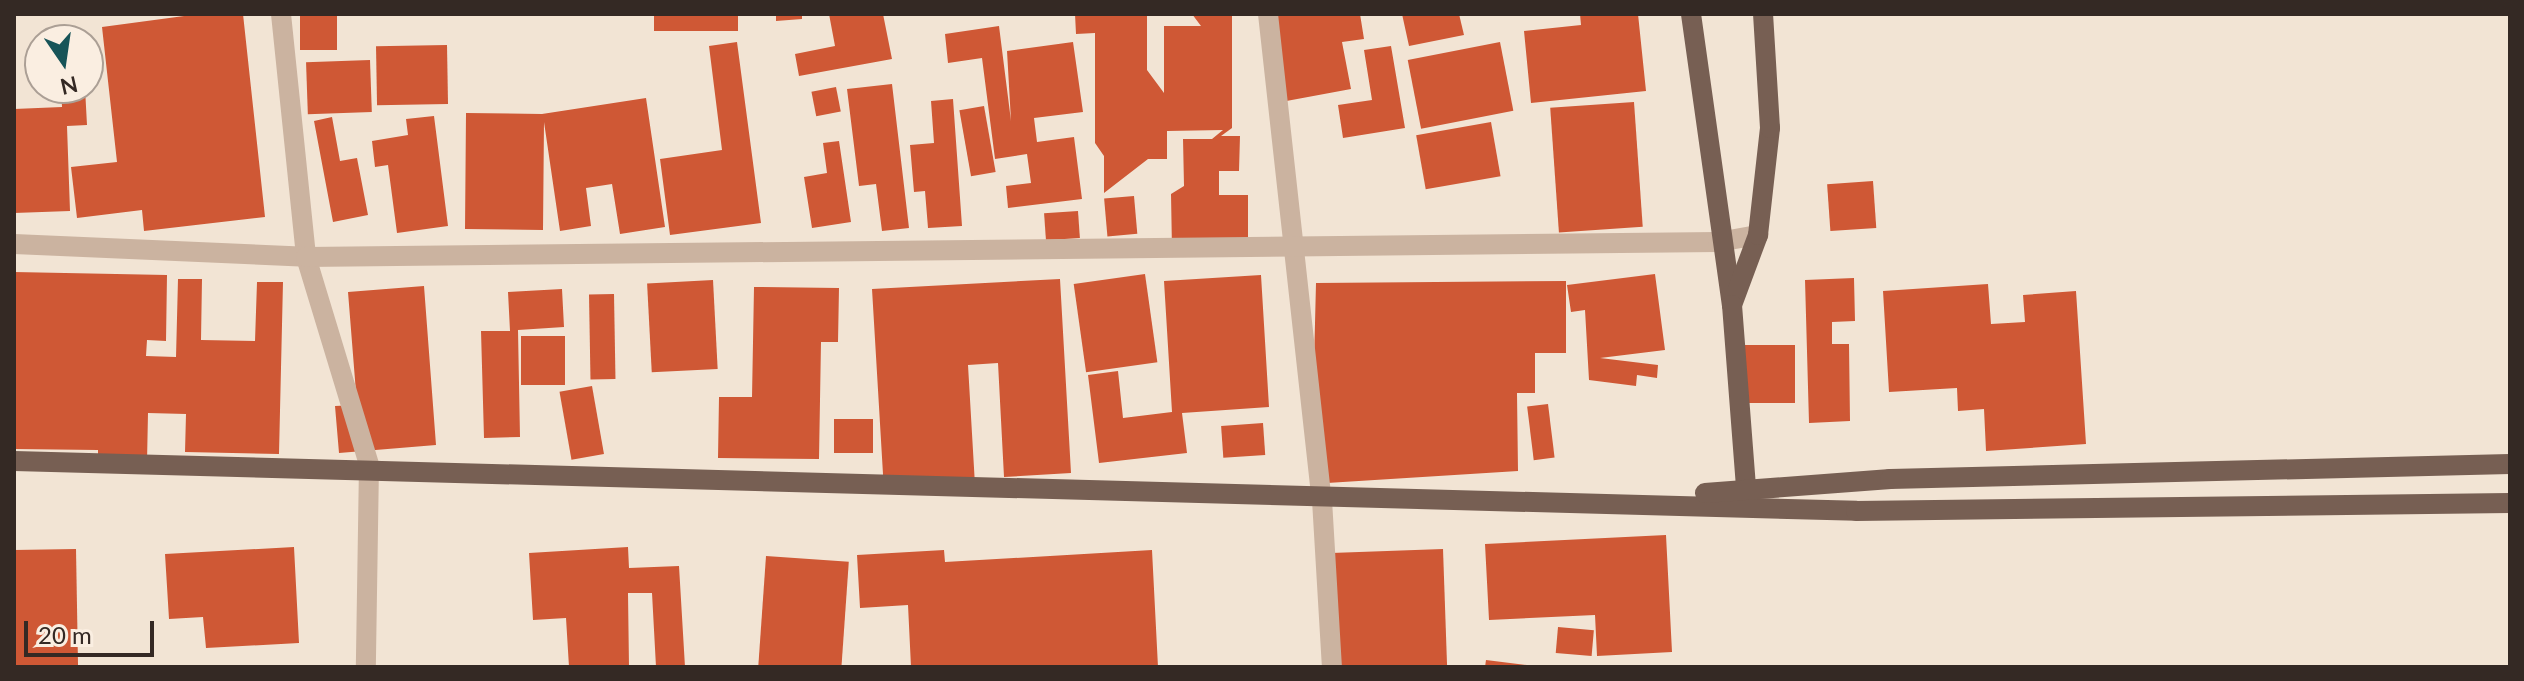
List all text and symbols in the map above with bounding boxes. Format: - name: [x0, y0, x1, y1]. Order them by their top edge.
- north arrow: [24, 24, 104, 104]
- text: N: [58, 71, 80, 101]
- scale bar: [28, 605, 158, 655]
- text: 20 m: [38, 620, 92, 649]

